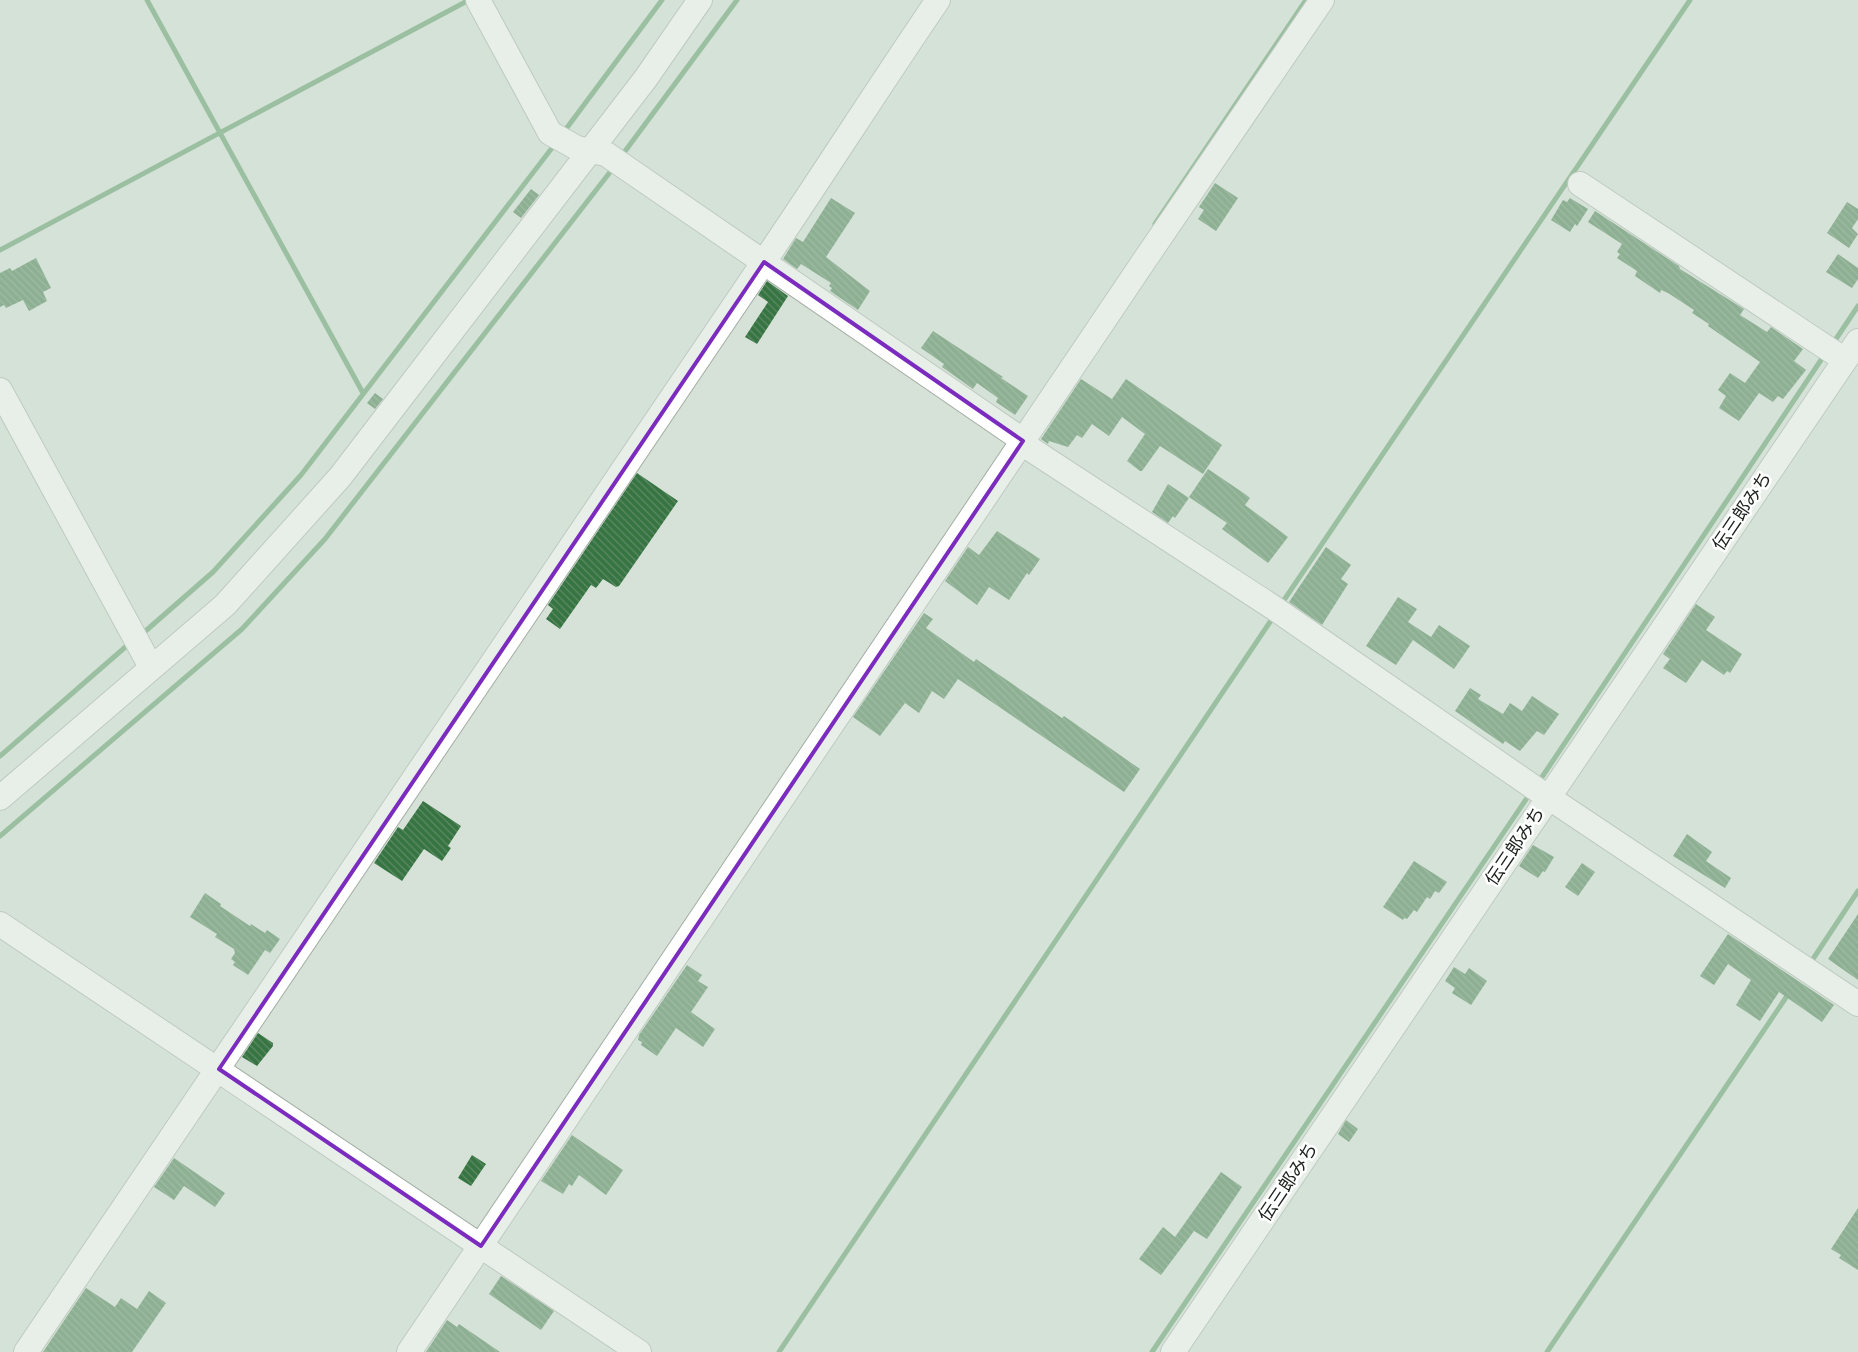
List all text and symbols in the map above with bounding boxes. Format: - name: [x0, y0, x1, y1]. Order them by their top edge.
- street label: 伝三郎みち: [1707, 467, 1776, 554]
- street label: 伝三郎みち: [1480, 802, 1549, 889]
- street label: 伝三郎みち: [1253, 1138, 1322, 1225]

